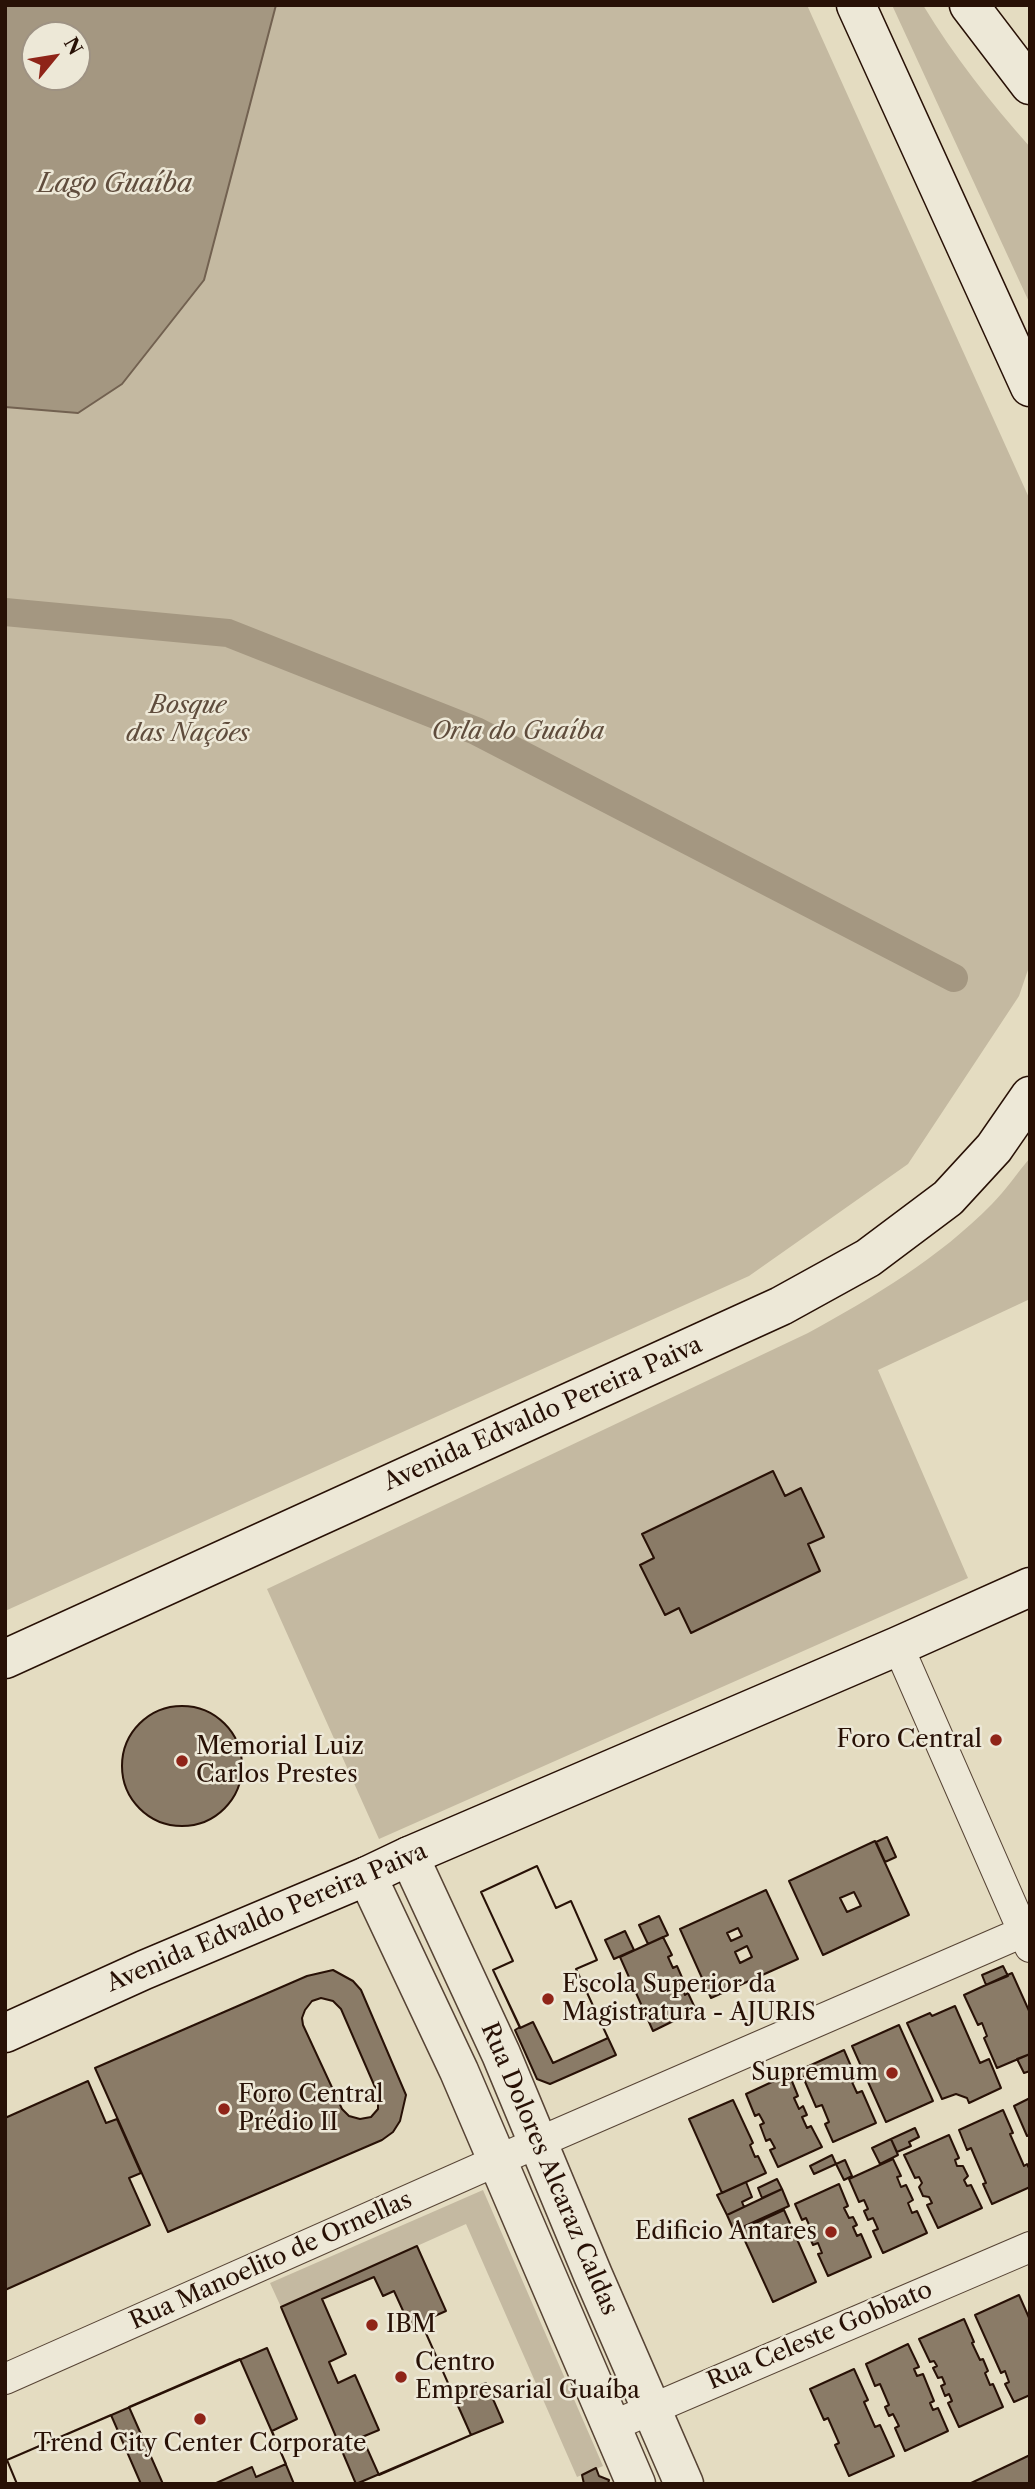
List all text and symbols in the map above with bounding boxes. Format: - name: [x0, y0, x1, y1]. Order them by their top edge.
- north arrow: [21, 21, 91, 91]
- text: N: [59, 33, 87, 59]
- water label: Lago Guaíba: [37, 168, 193, 200]
- park label: Bosque das Nações: [126, 692, 250, 748]
- park label: Orla do Guaíba: [431, 718, 605, 746]
- street label: Avenida Edvaldo Pereira Paiva: [379, 1331, 707, 1497]
- place label: Foro Central: [837, 1726, 982, 1754]
- marker: Foro Central: [988, 1732, 1004, 1748]
- place label: Memorial Luiz Carlos Prestes: [196, 1733, 364, 1789]
- marker: Memorial Luiz Carlos Prestes: [174, 1753, 190, 1769]
- street label: Avenida Edvaldo Pereira Paiva: [102, 1837, 432, 1999]
- place label: Escola Superior da Magistratura - AJURIS: [562, 1971, 816, 2027]
- marker: Escola Superior da Magistratura - AJURIS: [540, 1991, 556, 2007]
- street label: Rua Dolores Alcaraz Caldas: [474, 2018, 624, 2320]
- place label: Supremum: [751, 2059, 878, 2087]
- marker: Supremum: [884, 2065, 900, 2081]
- place label: Foro Central Prédio II: [238, 2081, 383, 2137]
- marker: Foro Central Prédio II: [216, 2101, 232, 2117]
- street label: Rua Manoelito de Ornellas: [126, 2186, 416, 2336]
- place label: Edificio Antares: [635, 2218, 817, 2246]
- marker: Edificio Antares: [823, 2224, 839, 2240]
- street label: Rua Celeste Gobbato: [703, 2276, 937, 2396]
- place label: IBM: [386, 2311, 436, 2339]
- marker: IBM: [364, 2317, 380, 2333]
- place label: Centro Empresarial Guaíba: [415, 2349, 640, 2405]
- marker: Centro Empresarial Guaíba: [393, 2369, 409, 2385]
- marker: Trend City Center Corporate: [192, 2411, 208, 2427]
- place label: Trend City Center Corporate: [34, 2430, 366, 2458]

